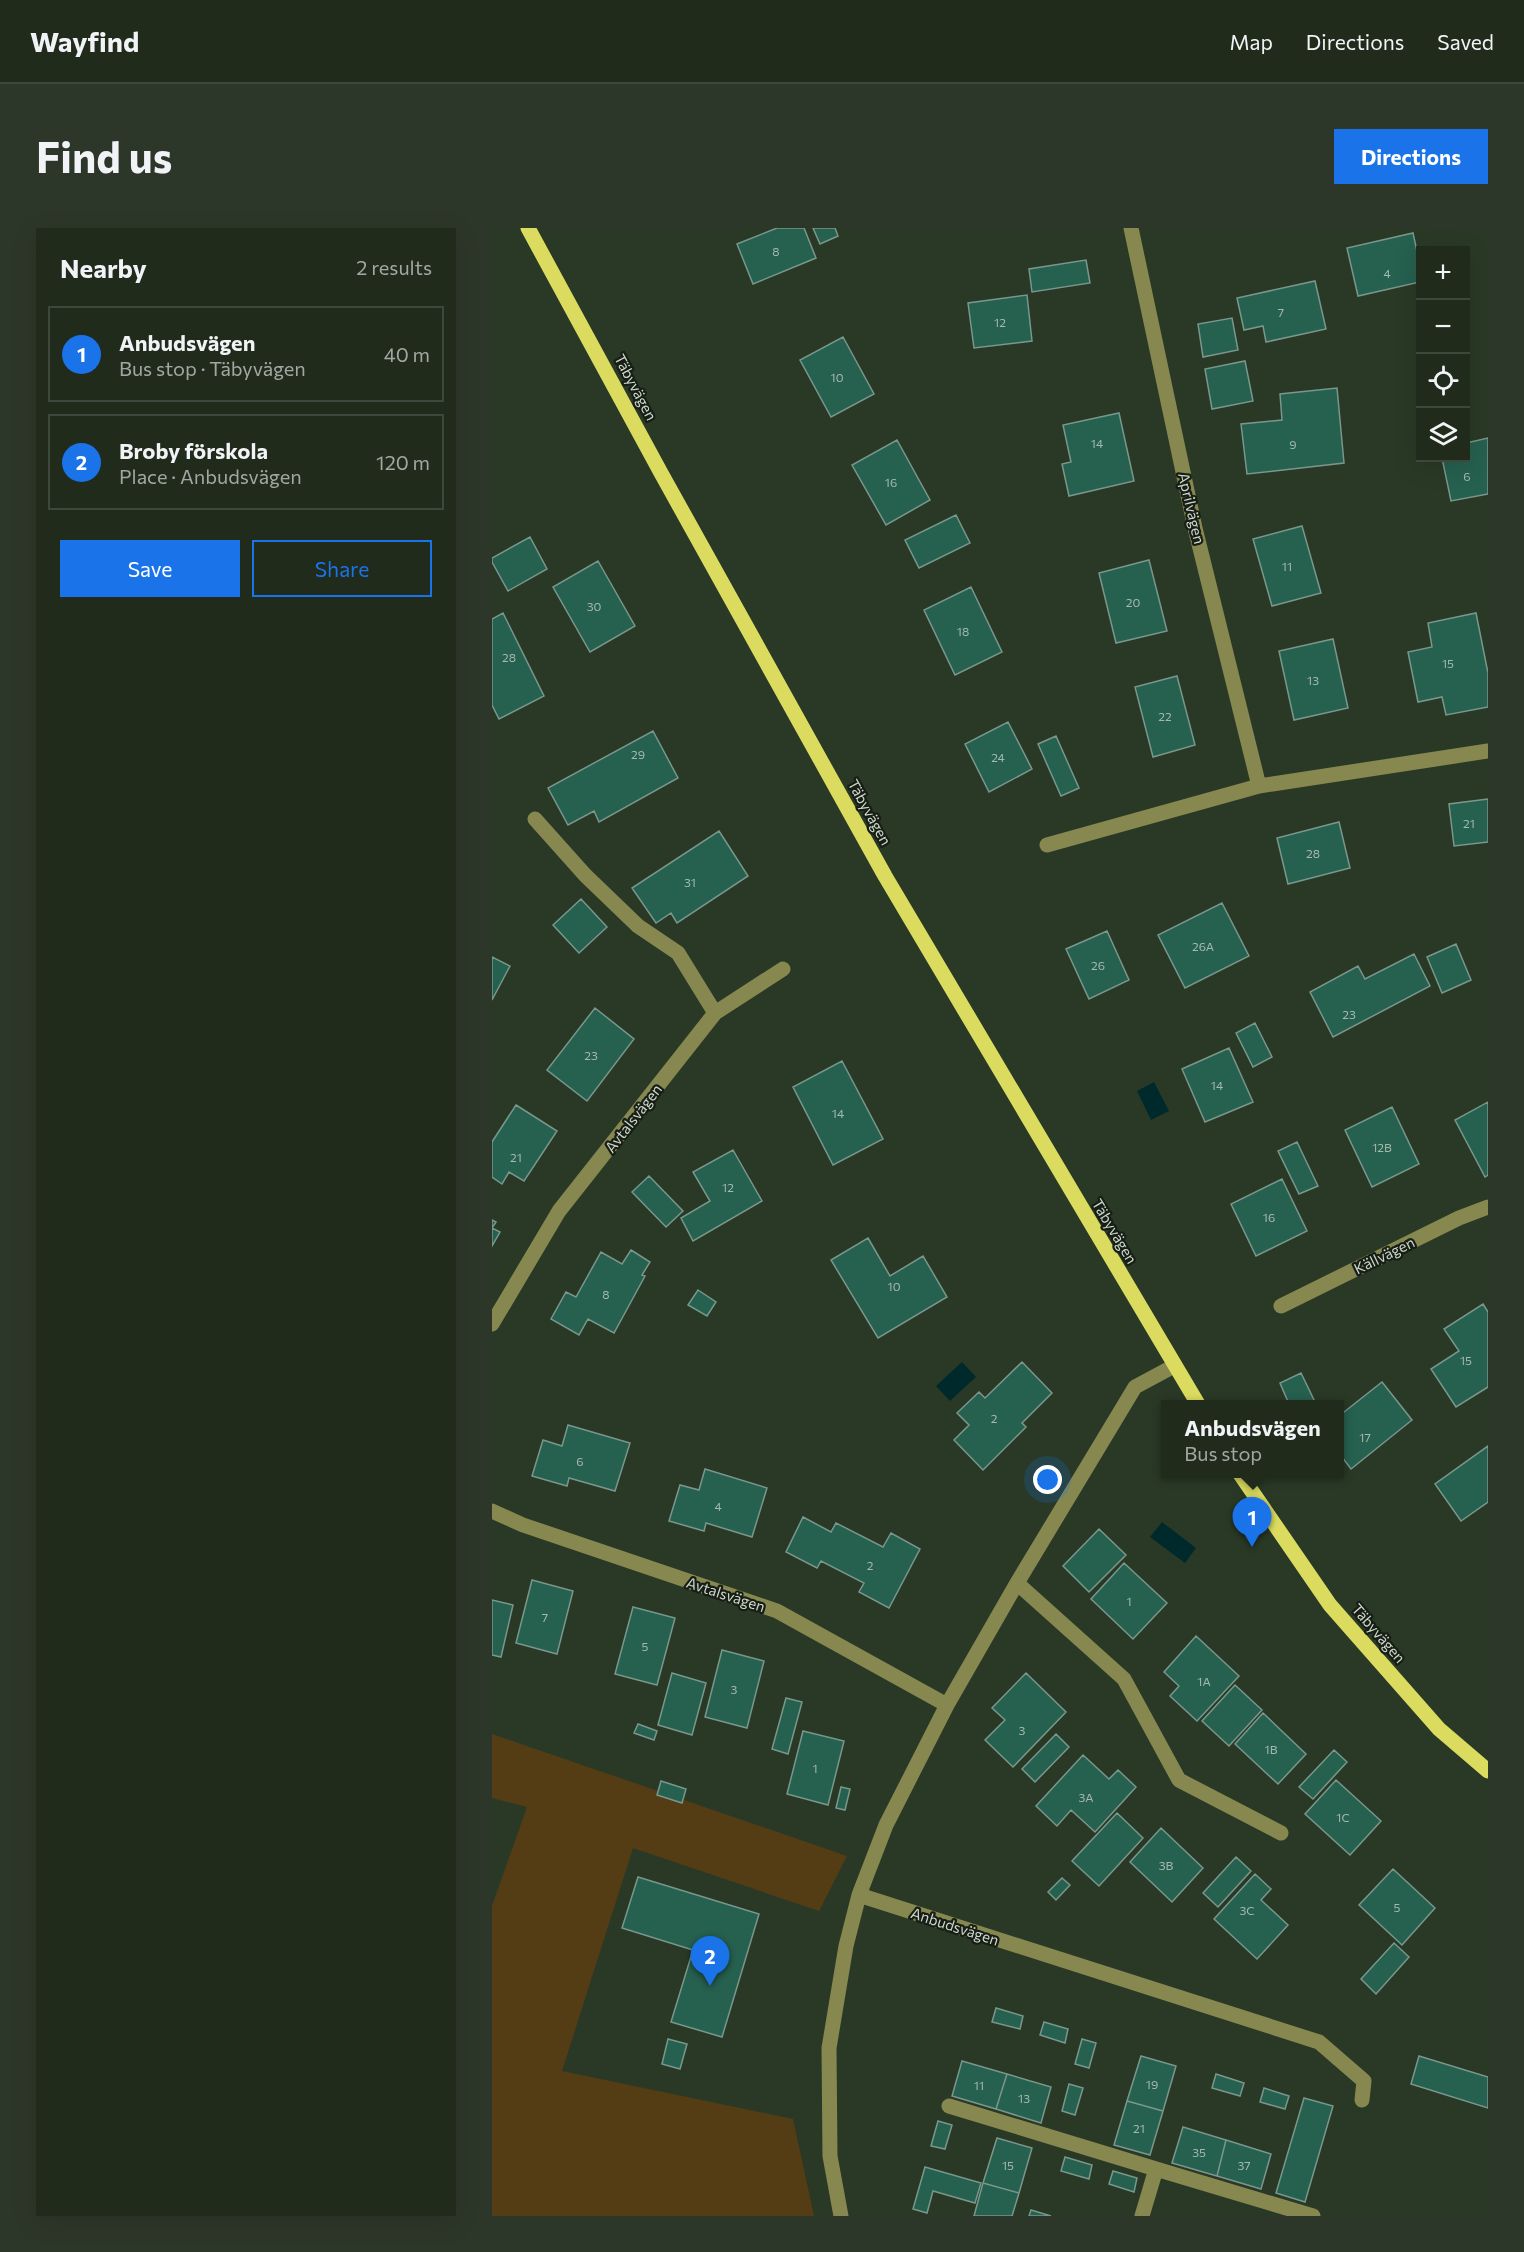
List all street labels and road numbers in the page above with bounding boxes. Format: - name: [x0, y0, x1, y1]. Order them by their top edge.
- street label: Täbyvägen: [611, 351, 661, 423]
- street label: Aprilvägen: [1175, 471, 1209, 545]
- street label: Täbyvägen: [845, 776, 895, 848]
- street label: Avtalsvägen: [601, 1080, 665, 1156]
- street label: Täbyvägen: [1089, 1195, 1141, 1267]
- street label: Källvägen: [1351, 1233, 1417, 1277]
- street label: Avtalsvägen: [684, 1573, 768, 1615]
- street label: Täbyvägen: [1348, 1600, 1410, 1666]
- street label: Anbudsvägen: [909, 1903, 1001, 1949]

